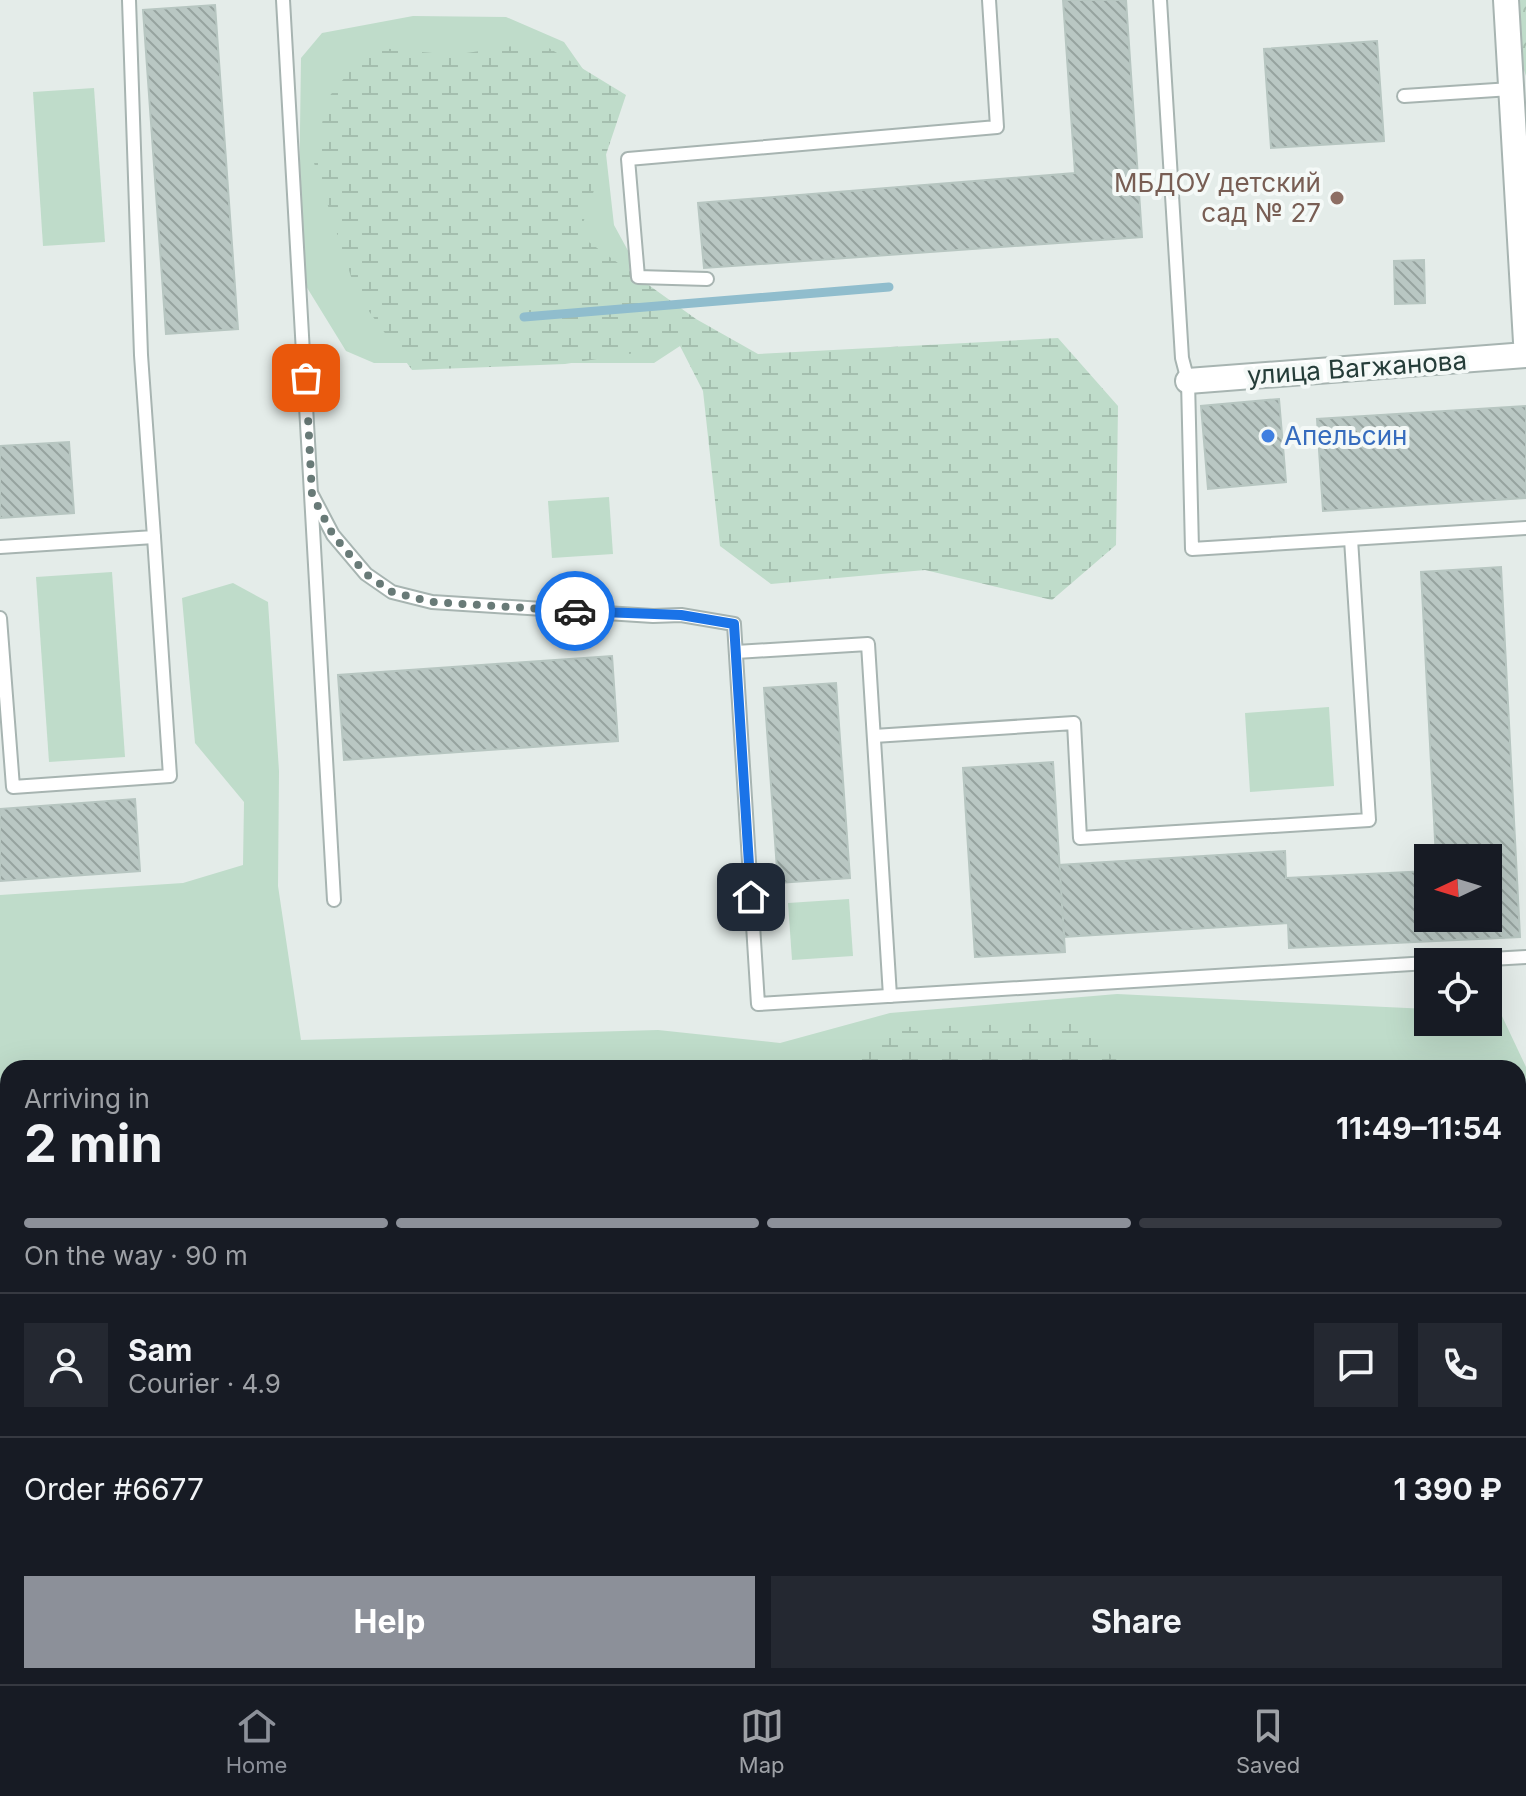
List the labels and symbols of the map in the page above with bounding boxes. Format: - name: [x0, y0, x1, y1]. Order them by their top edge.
- place label: МБДОУ детский сад № 27: [1114, 167, 1321, 228]
- marker: МБДОУ детский сад № 27: [1328, 189, 1346, 207]
- pin: [272, 344, 340, 412]
- street label: улица Вагжанова: [1246, 344, 1468, 391]
- place label: Апельсин: [1284, 420, 1407, 451]
- marker: Апельсин: [1259, 427, 1277, 445]
- courier: [535, 571, 615, 651]
- north arrow: [1414, 844, 1502, 932]
- pin: [717, 863, 785, 931]

